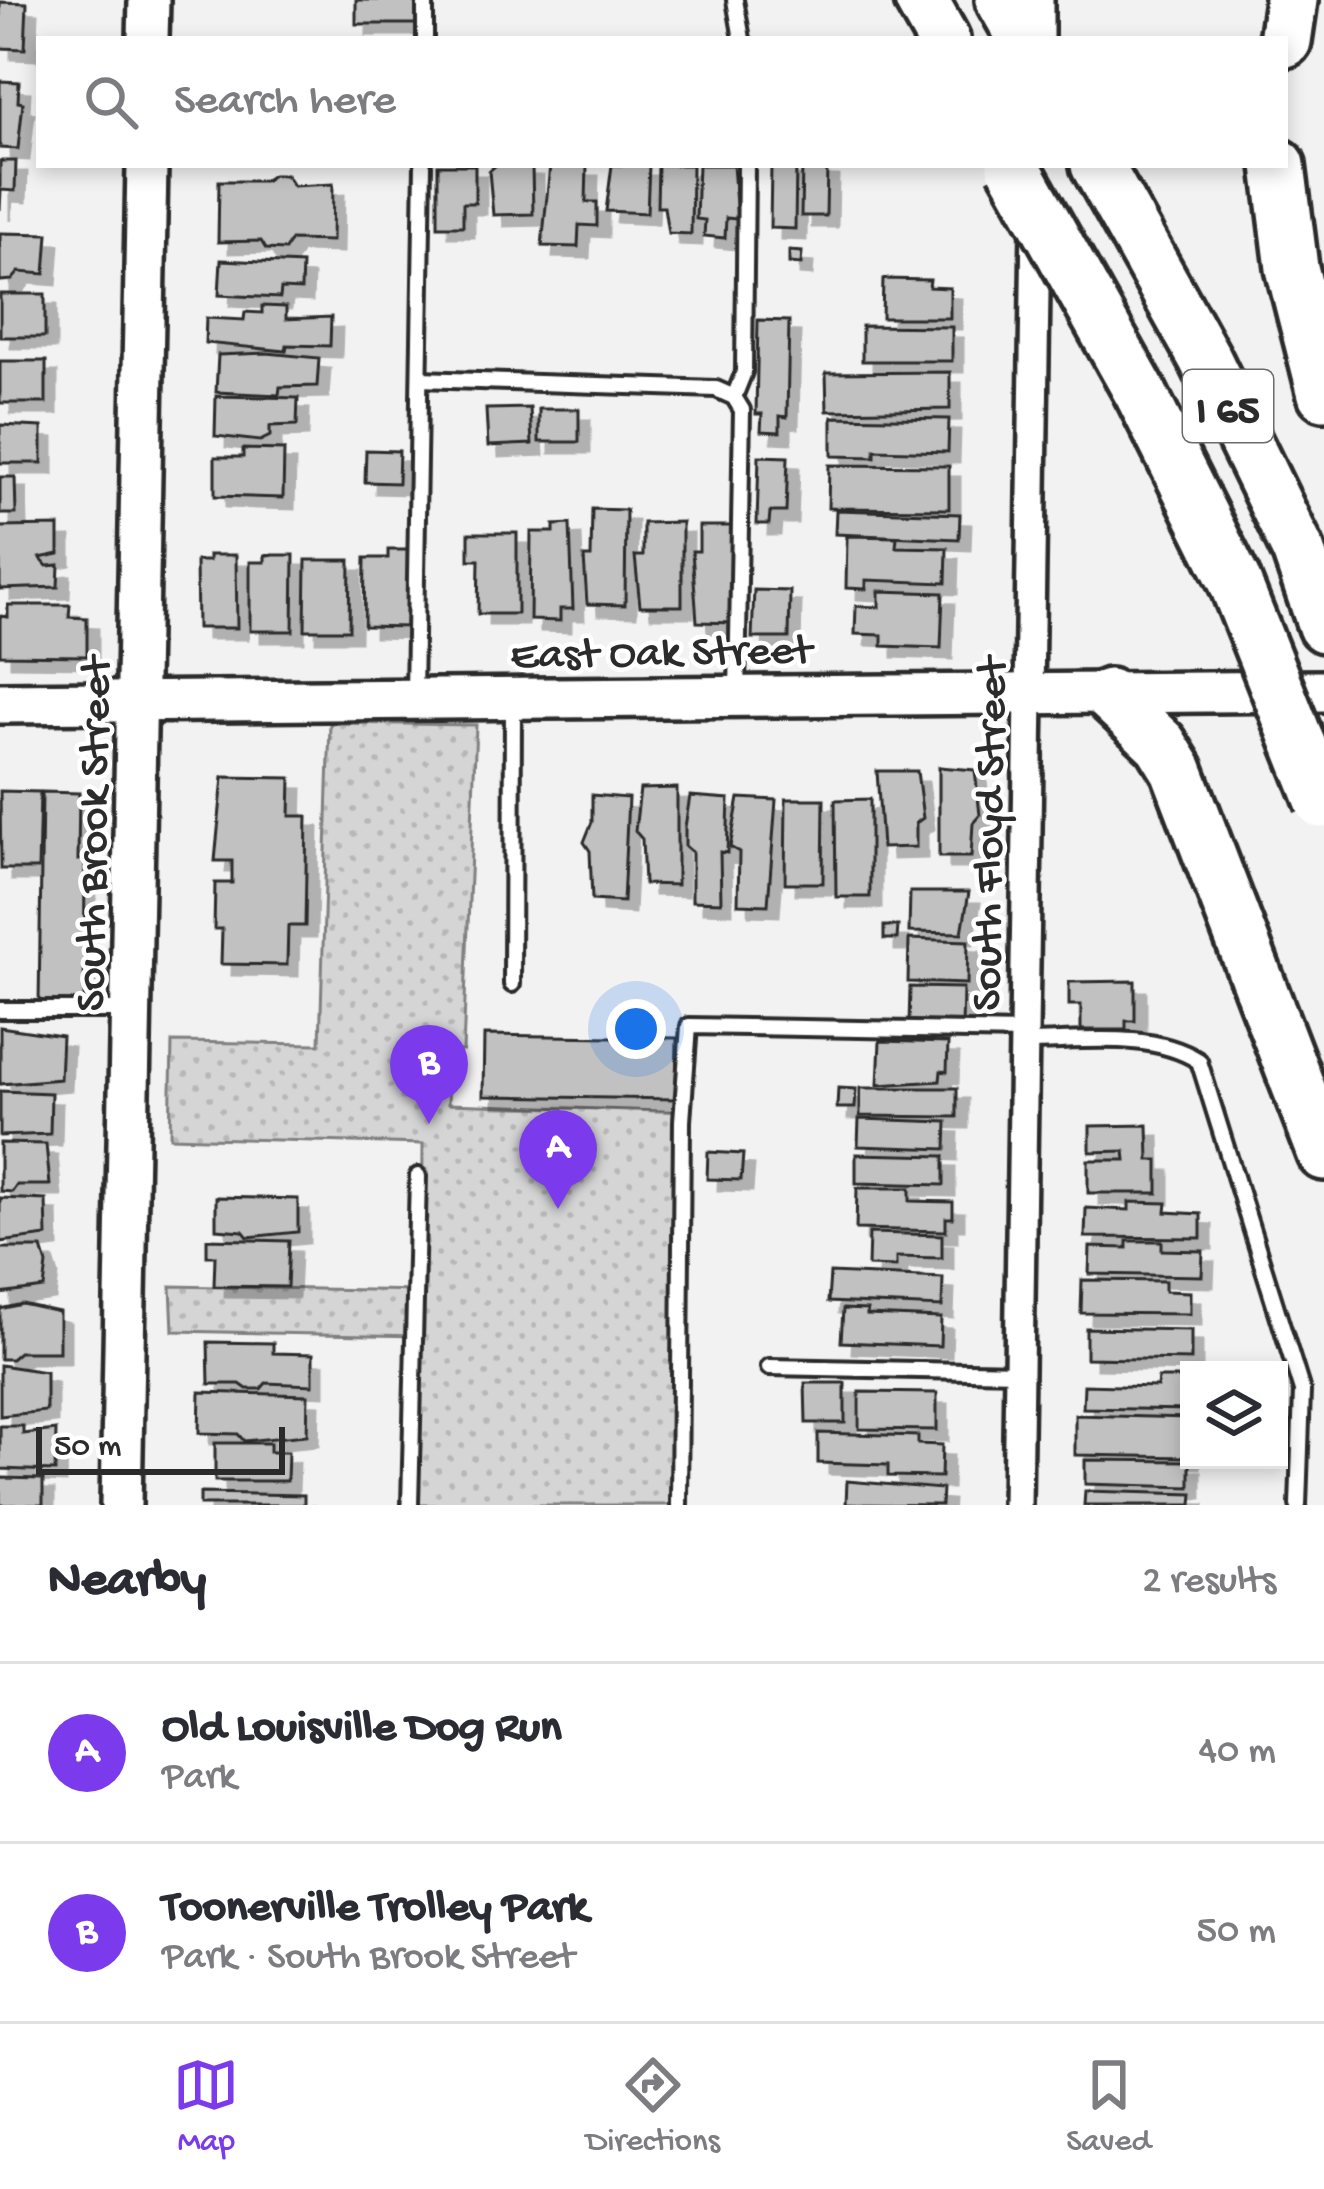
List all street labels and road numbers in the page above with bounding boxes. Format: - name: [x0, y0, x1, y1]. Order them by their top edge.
- road number: I 65: [1183, 370, 1273, 442]
- street label: East Oak Street: [510, 626, 816, 685]
- street label: South Brook Street: [67, 653, 126, 1012]
- street label: South Floyd Street: [963, 653, 1022, 1012]

